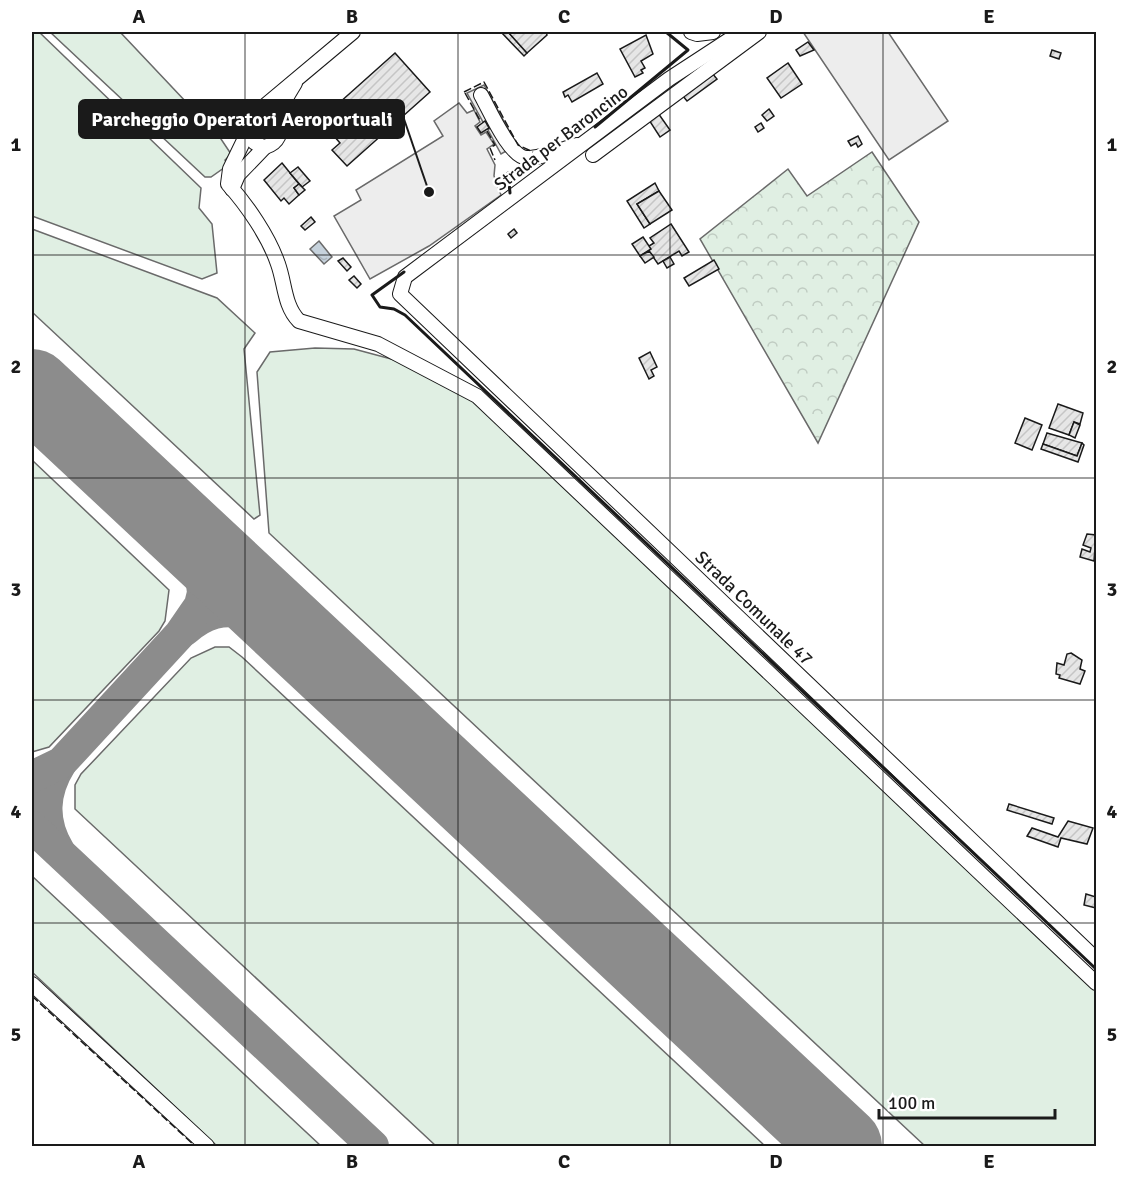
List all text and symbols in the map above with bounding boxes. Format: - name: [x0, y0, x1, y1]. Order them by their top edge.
- text: A: [133, 4, 146, 29]
- text: B: [346, 4, 358, 29]
- text: C: [558, 4, 570, 29]
- text: D: [769, 4, 783, 29]
- text: E: [983, 4, 995, 29]
- street label: Strada per Baroncino: [490, 81, 632, 195]
- callout: Parcheggio Operatori Aeroportuali: [79, 100, 404, 138]
- text: Parcheggio Operatori Aeroportuali: [91, 107, 393, 132]
- text: 1: [11, 132, 22, 157]
- text: 1: [1107, 132, 1118, 157]
- text: 2: [11, 354, 21, 379]
- text: 2: [1107, 354, 1117, 379]
- street label: Strada Comunale 47: [691, 546, 817, 670]
- text: 3: [11, 577, 21, 602]
- text: 3: [1107, 577, 1117, 602]
- text: 4: [11, 799, 22, 824]
- text: 4: [1107, 799, 1118, 824]
- text: 5: [11, 1022, 21, 1047]
- text: 5: [1107, 1022, 1117, 1047]
- scale bar: [879, 1082, 1054, 1120]
- text: 100 m: [888, 1092, 935, 1114]
- text: A: [133, 1149, 146, 1174]
- text: B: [346, 1149, 358, 1174]
- text: C: [558, 1149, 570, 1174]
- text: D: [769, 1149, 783, 1174]
- text: E: [983, 1149, 995, 1174]

